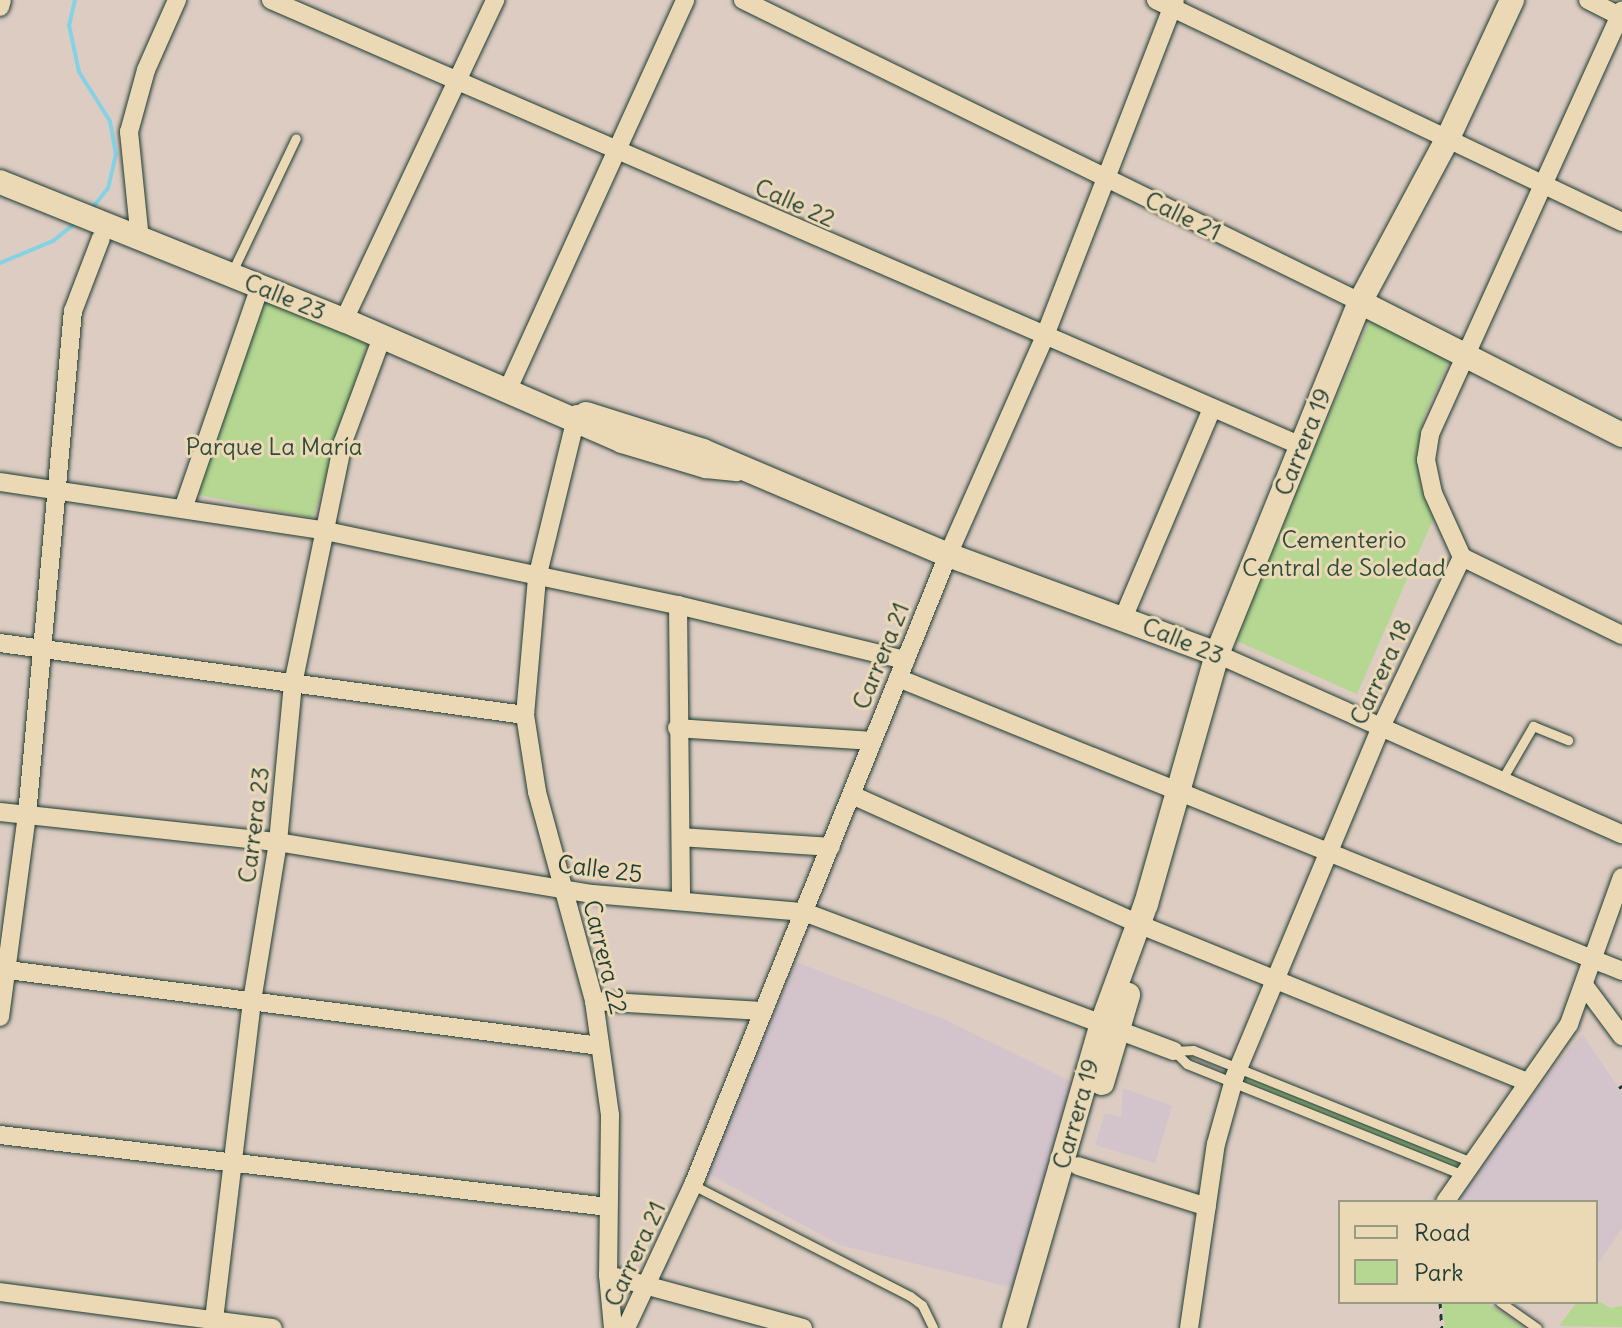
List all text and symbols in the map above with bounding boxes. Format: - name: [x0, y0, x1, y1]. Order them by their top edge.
- street label: Calle 22: [750, 173, 840, 233]
- street label: Calle 21: [1140, 185, 1226, 247]
- street label: Calle 23: [240, 268, 330, 326]
- street label: Carrera 19: [1268, 384, 1338, 500]
- park label: Parque La María: [185, 433, 363, 461]
- park label: Cementerio Central de Soledad: [1242, 526, 1446, 582]
- street label: Carrera 21: [847, 598, 915, 714]
- street label: Calle 23: [1138, 612, 1228, 670]
- street label: Carrera 18: [1344, 615, 1418, 729]
- street label: Carrera 23: [233, 765, 275, 885]
- street label: Calle 25: [556, 849, 644, 889]
- street label: Carrera 22: [577, 897, 633, 1017]
- street label: Carrera 19: [1047, 1056, 1105, 1172]
- street label: Carrera 21: [598, 1197, 672, 1311]
- legend: [1338, 1200, 1598, 1304]
- text: Road: [1414, 1217, 1470, 1247]
- text: Park: [1414, 1257, 1464, 1287]

